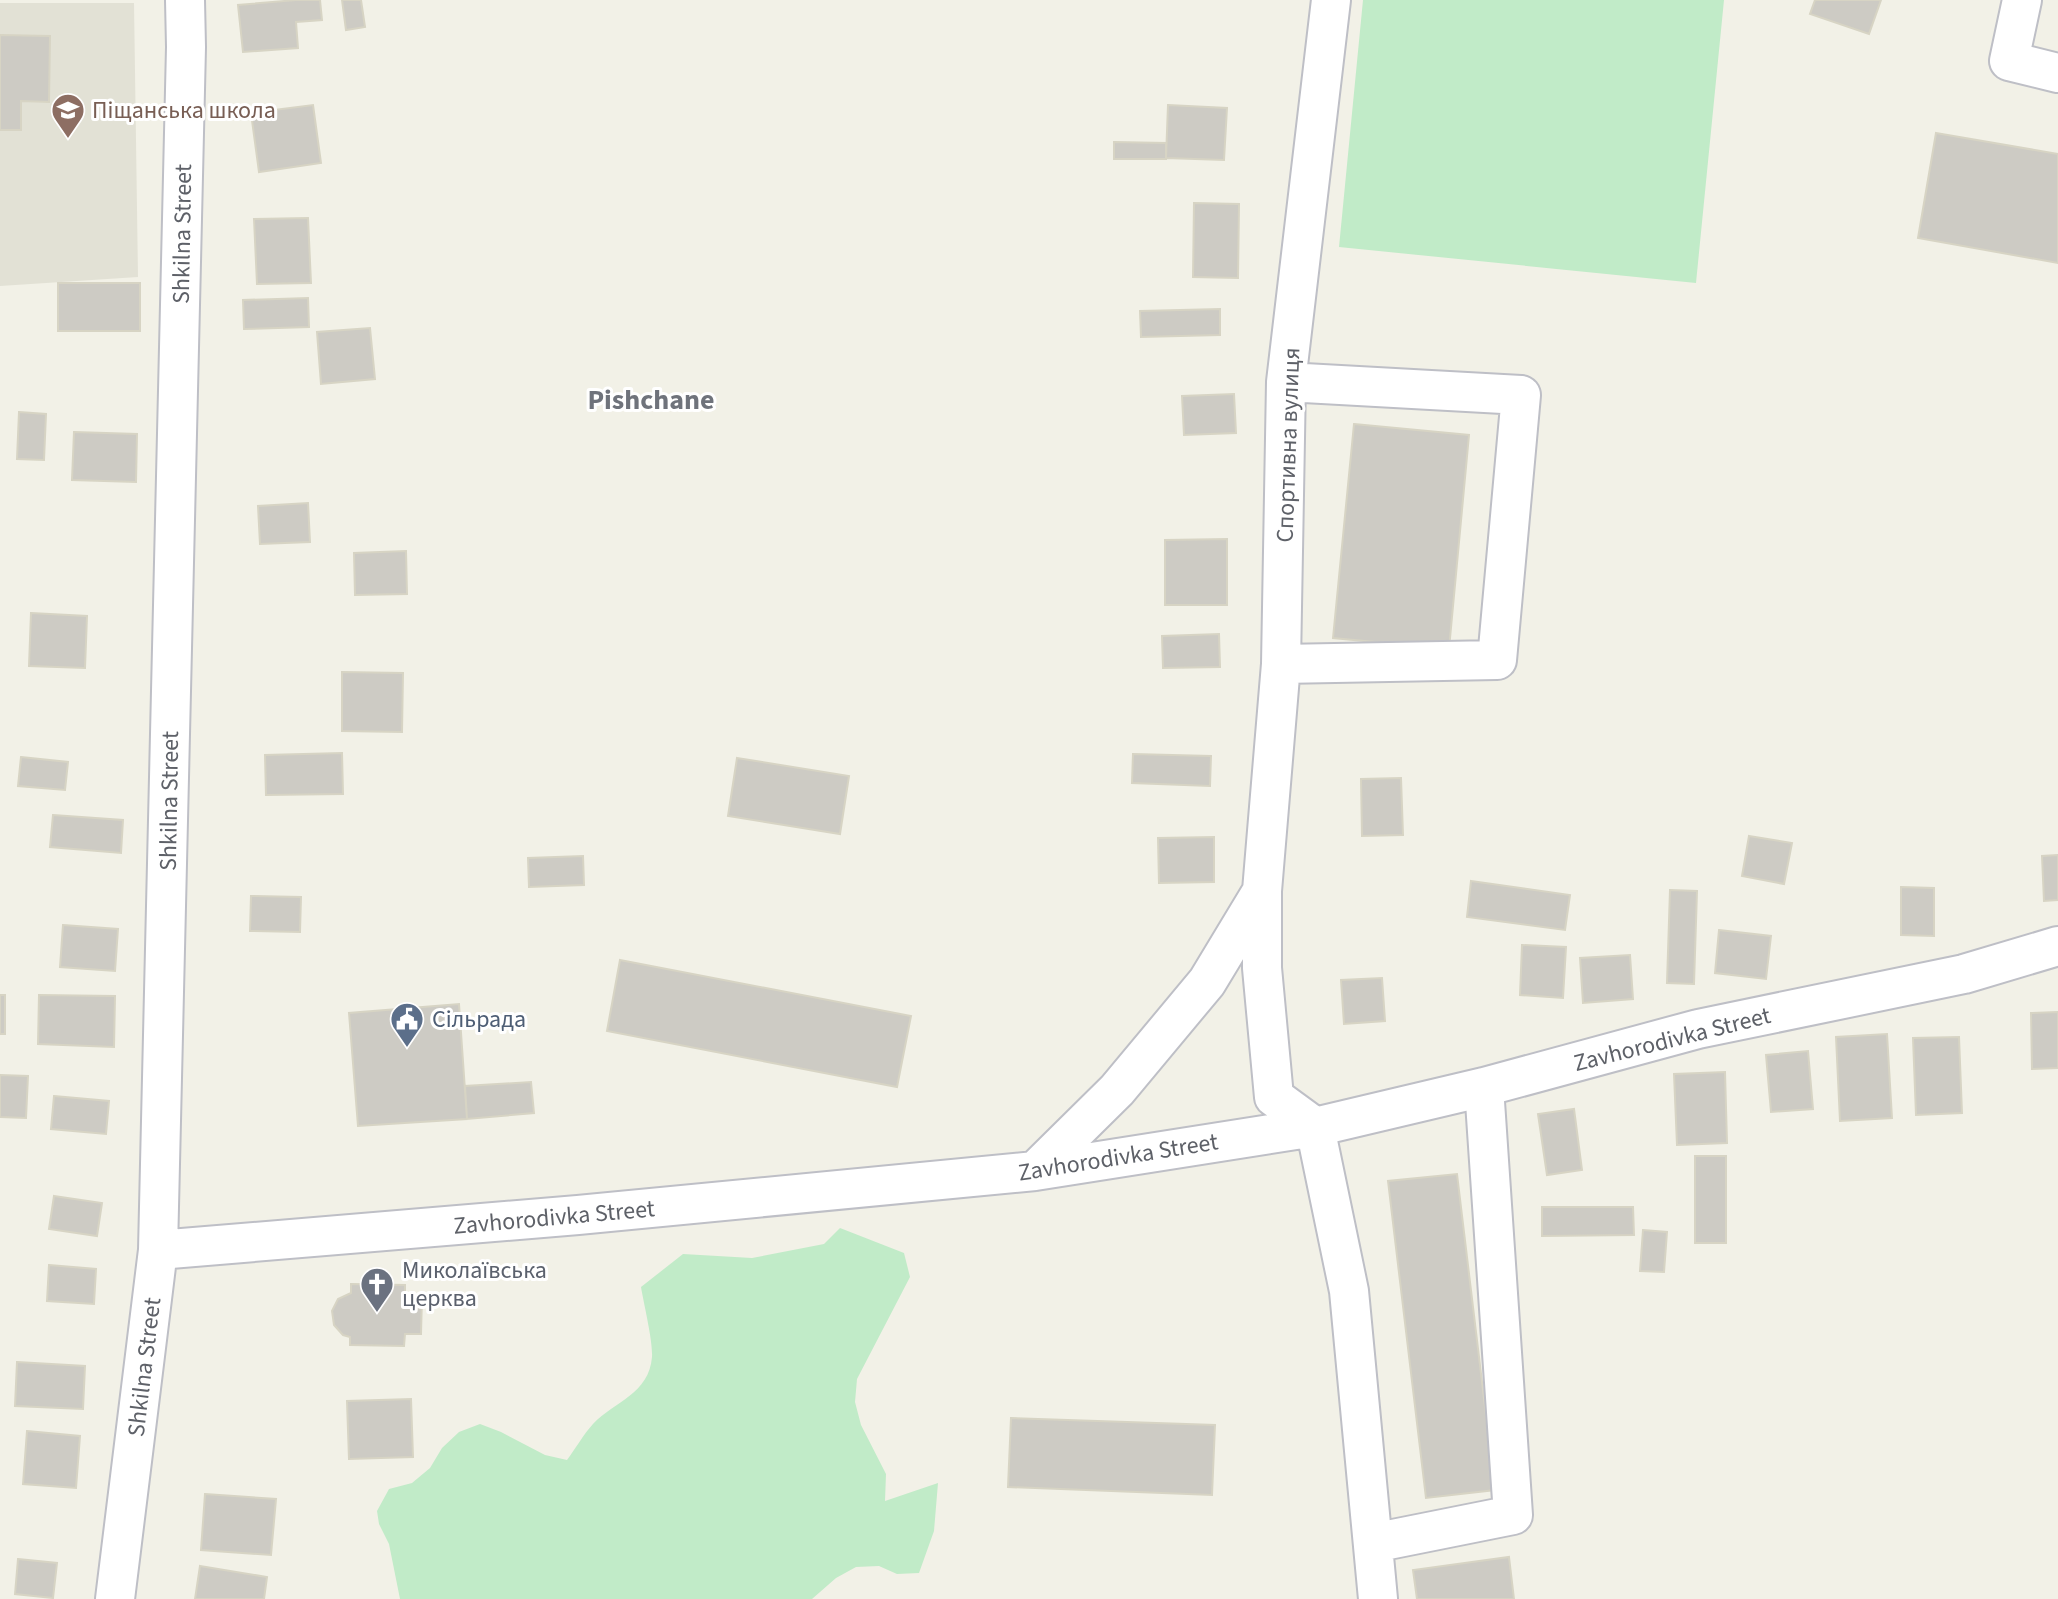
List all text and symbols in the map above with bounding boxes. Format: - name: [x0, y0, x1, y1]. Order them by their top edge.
- school or university icon: Піщанська школа: [49, 91, 87, 140]
- place label: Піщанська школа: [92, 93, 276, 128]
- street label: Shkilna Street: [164, 164, 201, 304]
- street label: Спортивна вулиця: [1268, 347, 1309, 543]
- district label: Pishchane: [587, 380, 715, 420]
- street label: Shkilna Street: [151, 731, 188, 871]
- street label: Zavhorodivka Street: [1570, 998, 1774, 1081]
- public building icon: Сільрада: [388, 1000, 426, 1049]
- place label: Сільрада: [432, 1002, 526, 1037]
- street label: Zavhorodivka Street: [1016, 1124, 1221, 1191]
- street label: Zavhorodivka Street: [452, 1191, 656, 1244]
- place label: Миколаївська церква: [402, 1253, 547, 1316]
- church icon: Миколаївська церква: [358, 1265, 396, 1314]
- street label: Shkilna Street: [119, 1295, 170, 1439]

